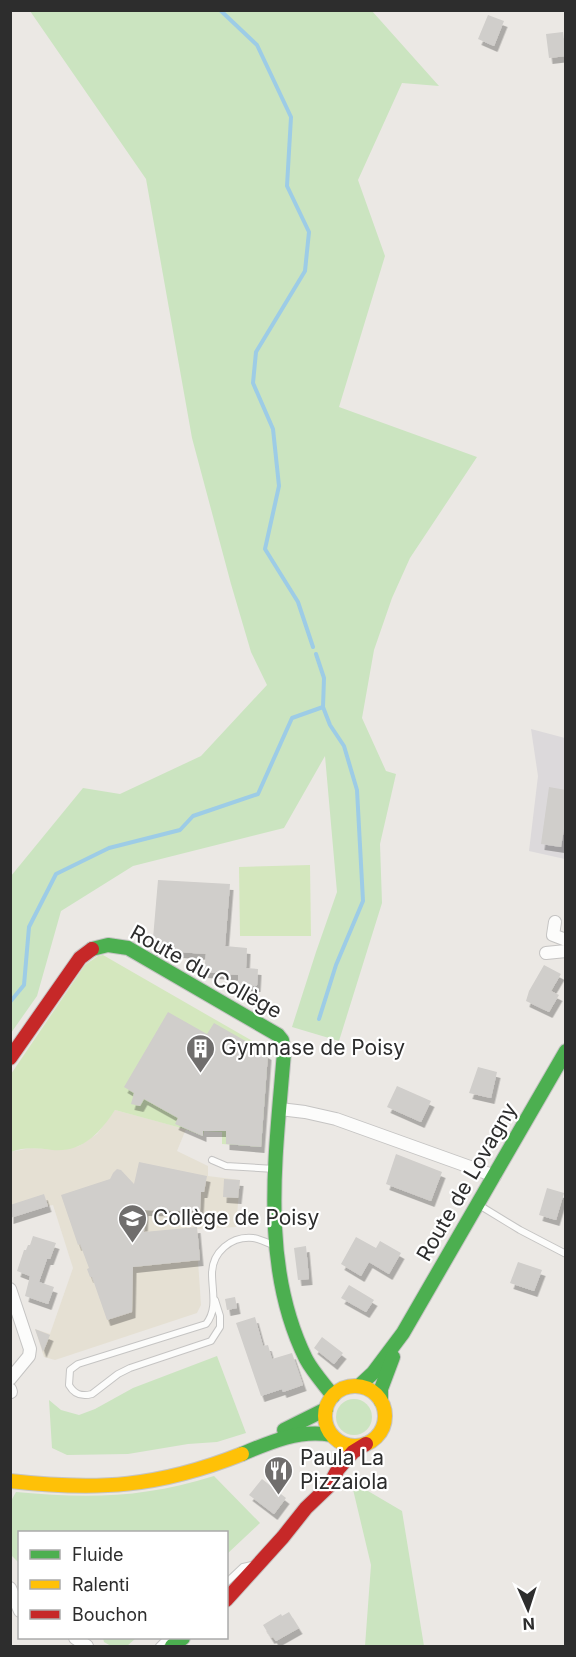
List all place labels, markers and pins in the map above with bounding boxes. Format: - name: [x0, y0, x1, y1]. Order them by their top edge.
- building icon: Gymnase de Poisy: [184, 1032, 216, 1074]
- place label: Gymnase de Poisy: [221, 1035, 405, 1060]
- school or university icon: Collège de Poisy: [116, 1202, 148, 1244]
- place label: Collège de Poisy: [153, 1205, 319, 1230]
- place label: Paula La Pizzaiola: [300, 1445, 388, 1494]
- restaurant icon: Paula La Pizzaiola: [263, 1454, 295, 1496]

